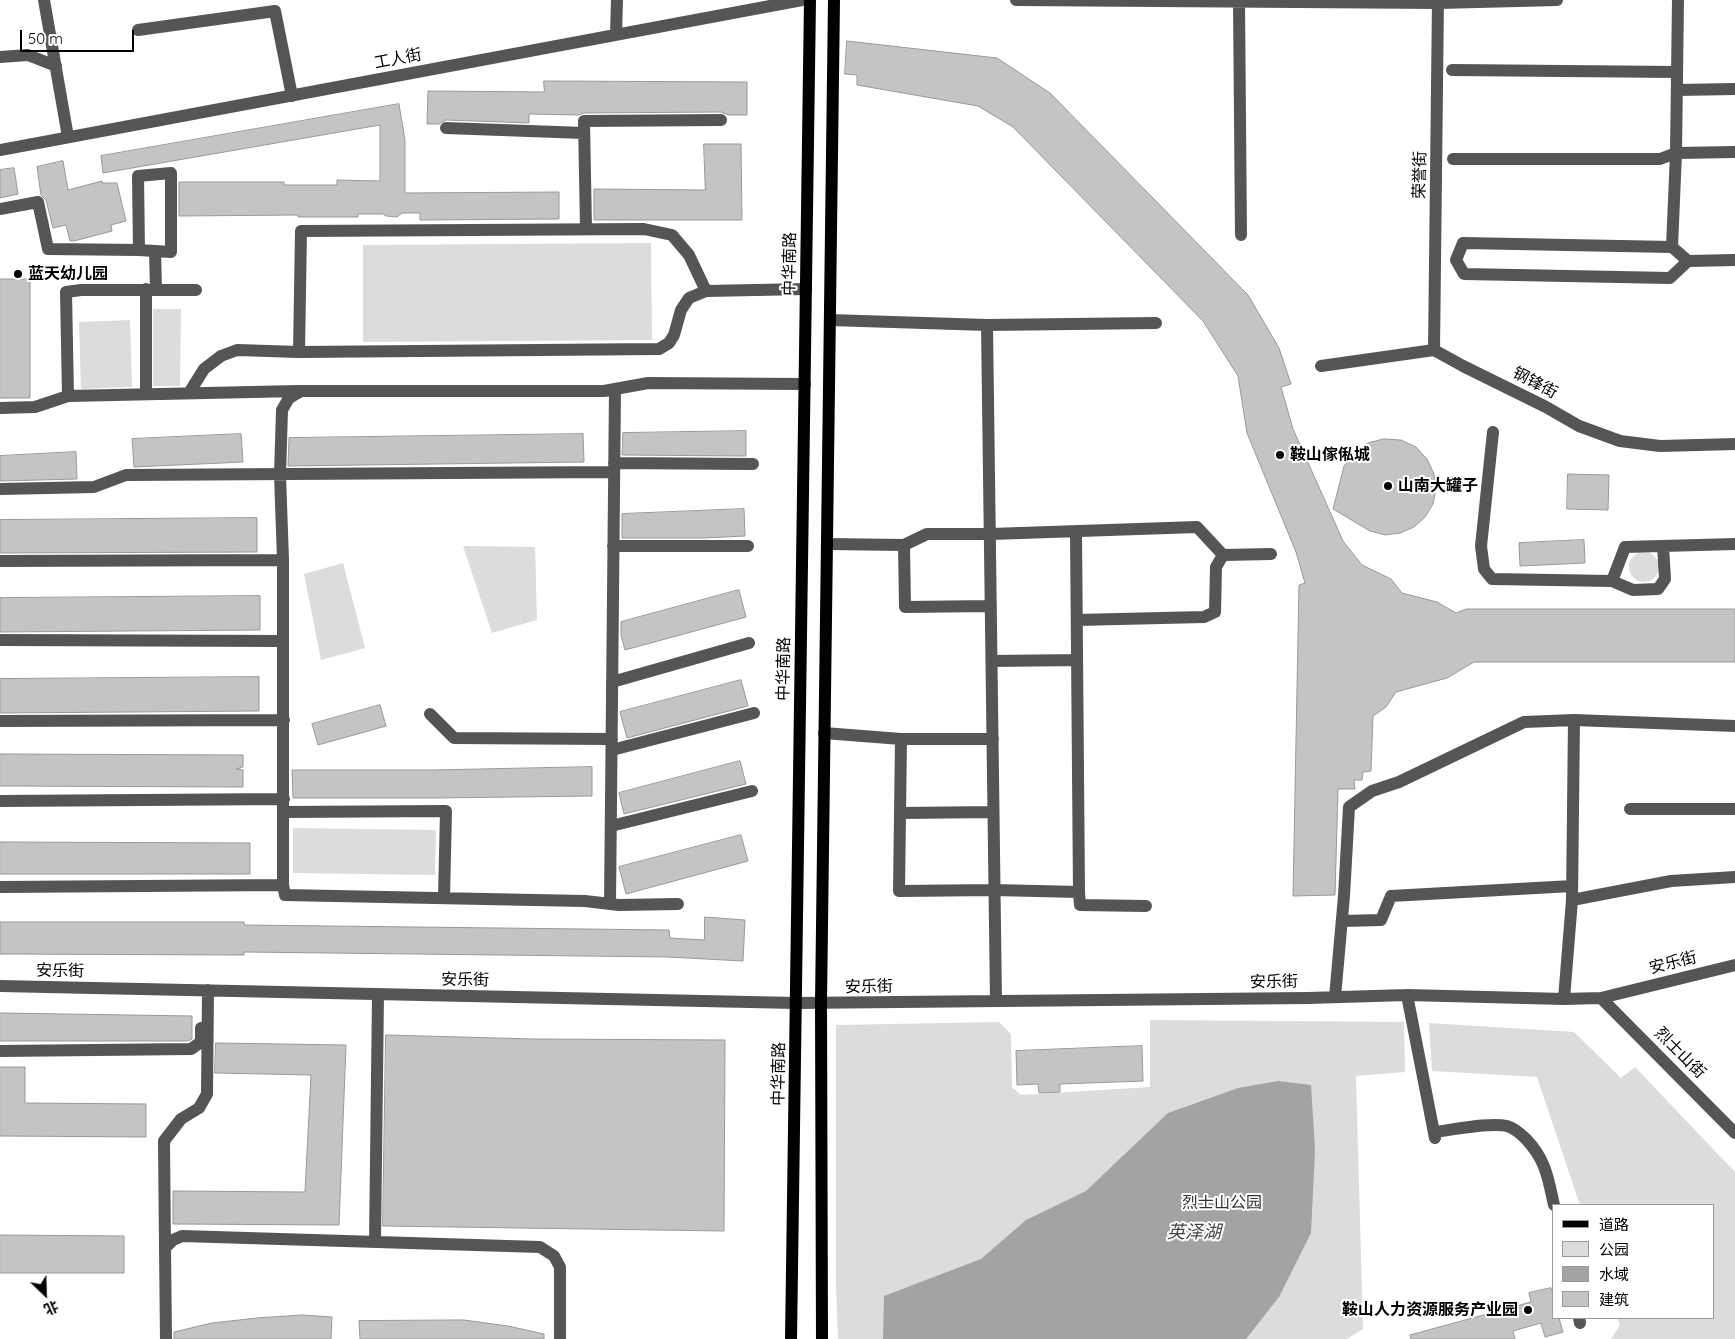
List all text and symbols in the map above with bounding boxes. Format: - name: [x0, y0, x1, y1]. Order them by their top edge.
- scale bar: [22, 20, 136, 52]
- text: 50 m: [28, 29, 63, 48]
- street label: 工人街: [373, 45, 423, 73]
- street label: 荣誉街: [1410, 151, 1430, 199]
- street label: 中华南路: [780, 232, 800, 296]
- place label: 蓝天幼儿园: [28, 264, 108, 284]
- marker: 蓝天幼儿园: [12, 268, 24, 280]
- street label: 钢锋街: [1509, 363, 1561, 403]
- place label: 鞍山傢俬城: [1290, 445, 1370, 465]
- marker: 鞍山傢俬城: [1274, 449, 1286, 461]
- place label: 山南大罐子: [1398, 476, 1478, 496]
- marker: 山南大罐子: [1382, 480, 1394, 492]
- street label: 中华南路: [774, 637, 794, 701]
- street label: 安乐街: [1647, 948, 1699, 978]
- street label: 安乐街: [36, 961, 84, 981]
- street label: 安乐街: [441, 970, 489, 990]
- street label: 安乐街: [1250, 972, 1298, 992]
- street label: 安乐街: [845, 977, 893, 997]
- street label: 烈士山街: [1651, 1024, 1709, 1082]
- street label: 中华南路: [769, 1042, 789, 1106]
- park label: 烈士山公园: [1182, 1193, 1262, 1213]
- legend: [1552, 1204, 1715, 1319]
- text: 道路: [1599, 1215, 1629, 1234]
- water label: 英泽湖: [1167, 1222, 1221, 1244]
- text: 公园: [1599, 1240, 1629, 1259]
- text: 水域: [1599, 1265, 1629, 1284]
- north arrow: [20, 1269, 70, 1319]
- text: 建筑: [1599, 1290, 1629, 1309]
- text: 北: [41, 1297, 61, 1319]
- place label: 鞍山人力资源服务产业园: [1342, 1300, 1518, 1320]
- marker: 鞍山人力资源服务产业园: [1522, 1304, 1534, 1316]

